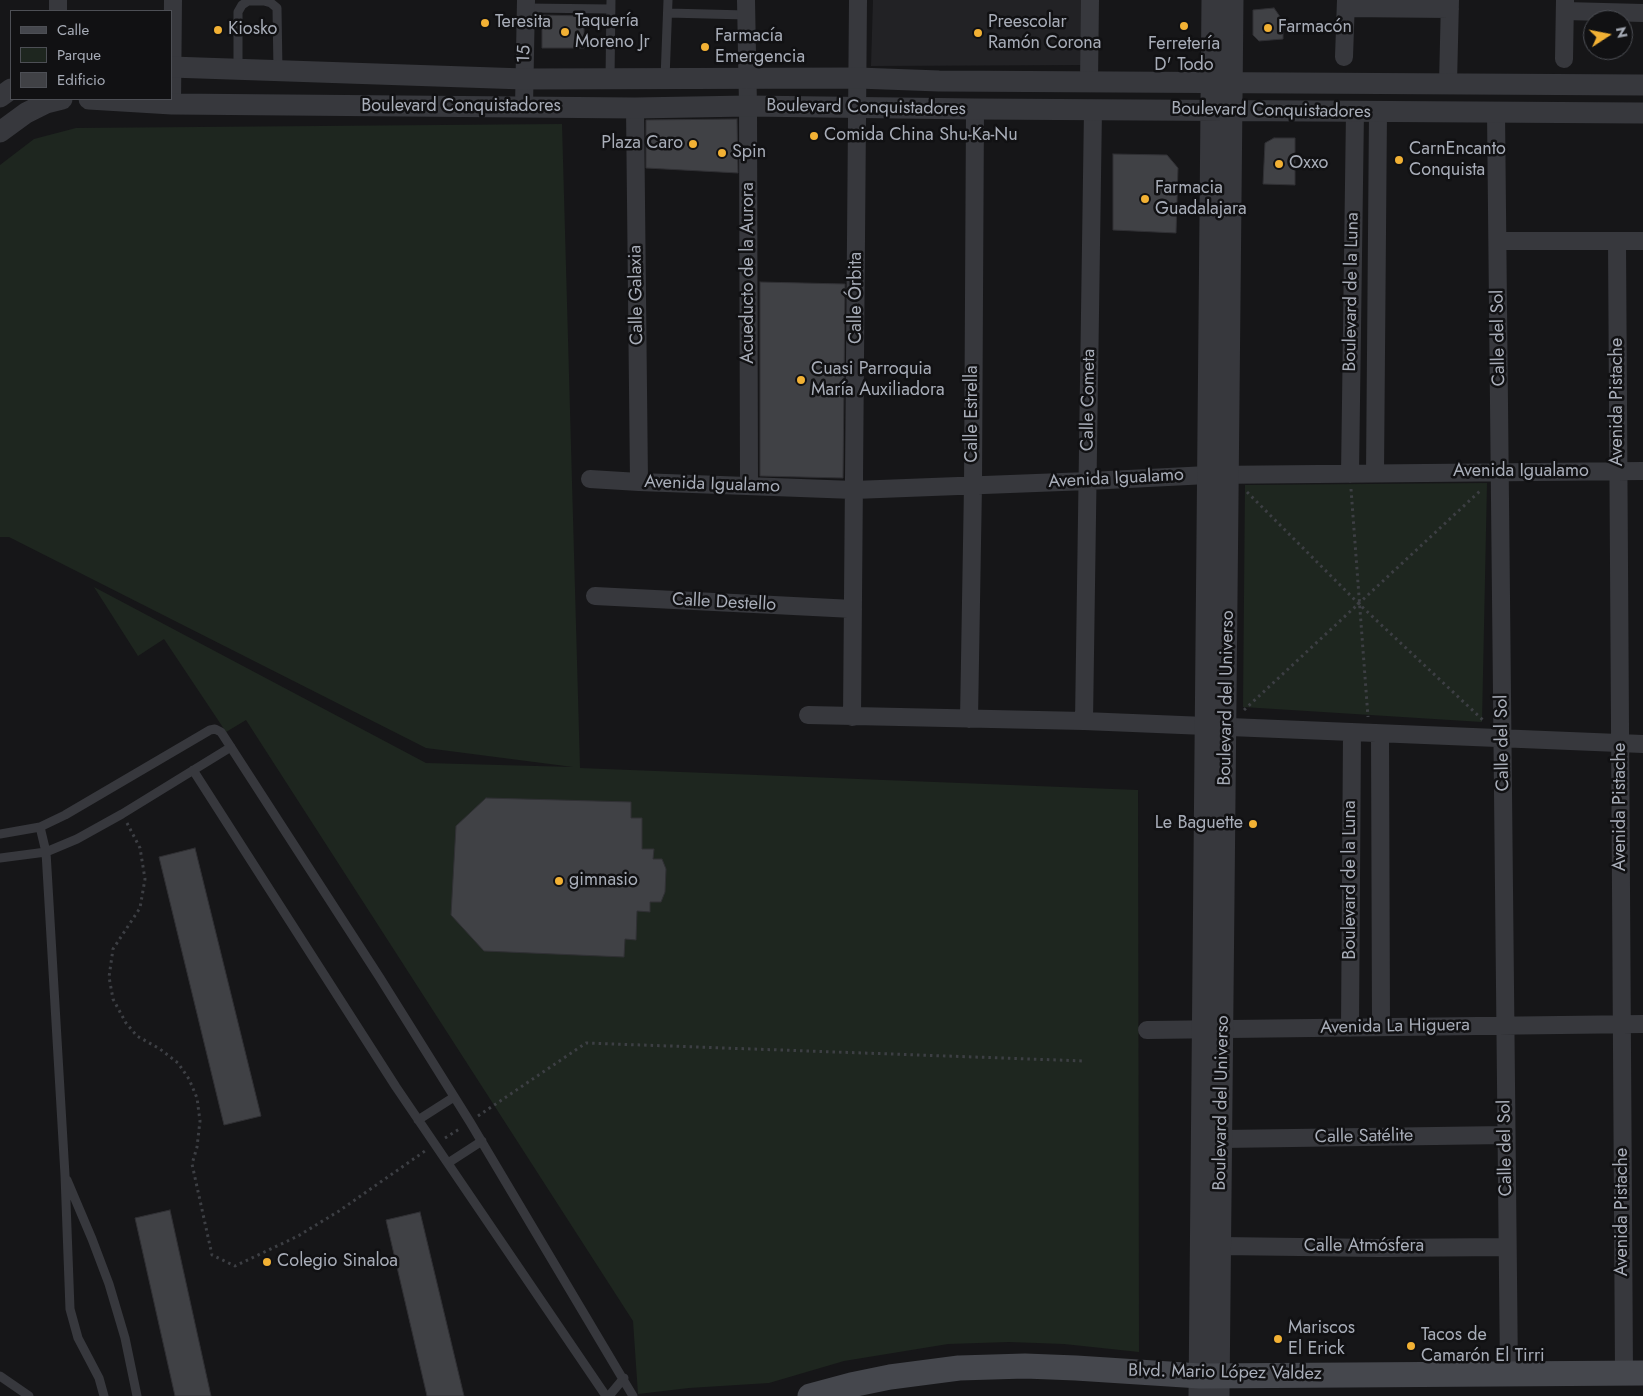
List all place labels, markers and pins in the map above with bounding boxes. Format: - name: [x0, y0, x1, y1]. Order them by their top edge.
- place label: Taquería Moreno Jr: [575, 11, 650, 54]
- place label: Teresita: [495, 12, 551, 34]
- place label: Preescolar Ramón Corona: [988, 12, 1101, 54]
- marker: Teresita: [479, 17, 491, 29]
- place label: Farmacón: [1278, 17, 1352, 39]
- place label: Kiosko: [228, 19, 277, 41]
- marker: Ferretería D' Todo: [1178, 20, 1190, 32]
- marker: Farmacón: [1262, 22, 1274, 34]
- marker: Kiosko: [212, 24, 224, 36]
- marker: Taquería Moreno Jr: [559, 26, 571, 38]
- place label: Farmacía Emergencia: [715, 26, 805, 68]
- marker: Preescolar Ramón Corona: [972, 27, 984, 39]
- place label: Ferretería D' Todo: [1148, 34, 1220, 76]
- marker: Farmacía Emergencia: [699, 41, 711, 53]
- place label: Comida China Shu-Ka-Nu: [824, 125, 1018, 147]
- marker: Comida China Shu-Ka-Nu: [808, 130, 820, 142]
- place label: Plaza Caro: [601, 133, 683, 155]
- marker: Plaza Caro: [687, 138, 699, 150]
- place label: CarnEncanto Conquista: [1409, 139, 1506, 182]
- place label: Spin: [732, 142, 766, 164]
- marker: Spin: [716, 147, 728, 159]
- place label: Oxxo: [1289, 153, 1328, 175]
- marker: CarnEncanto Conquista: [1393, 154, 1405, 166]
- marker: Oxxo: [1273, 158, 1285, 170]
- place label: Farmacia Guadalajara: [1155, 178, 1247, 220]
- marker: Farmacia Guadalajara: [1139, 193, 1151, 205]
- place label: Cuasi Parroquia María Auxiliadora: [811, 359, 945, 402]
- marker: Cuasi Parroquia María Auxiliadora: [795, 374, 807, 386]
- place label: Le Baguette: [1155, 813, 1243, 835]
- marker: Le Baguette: [1247, 818, 1259, 830]
- place label: gimnasio: [569, 870, 638, 892]
- marker: gimnasio: [553, 875, 565, 887]
- place label: Colegio Sinaloa: [277, 1251, 398, 1273]
- marker: Colegio Sinaloa: [261, 1256, 273, 1268]
- place label: Mariscos El Erick: [1288, 1318, 1355, 1360]
- place label: Tacos de Camarón El Tirri: [1421, 1325, 1545, 1368]
- marker: Mariscos El Erick: [1272, 1333, 1284, 1345]
- marker: Tacos de Camarón El Tirri: [1405, 1340, 1417, 1352]

